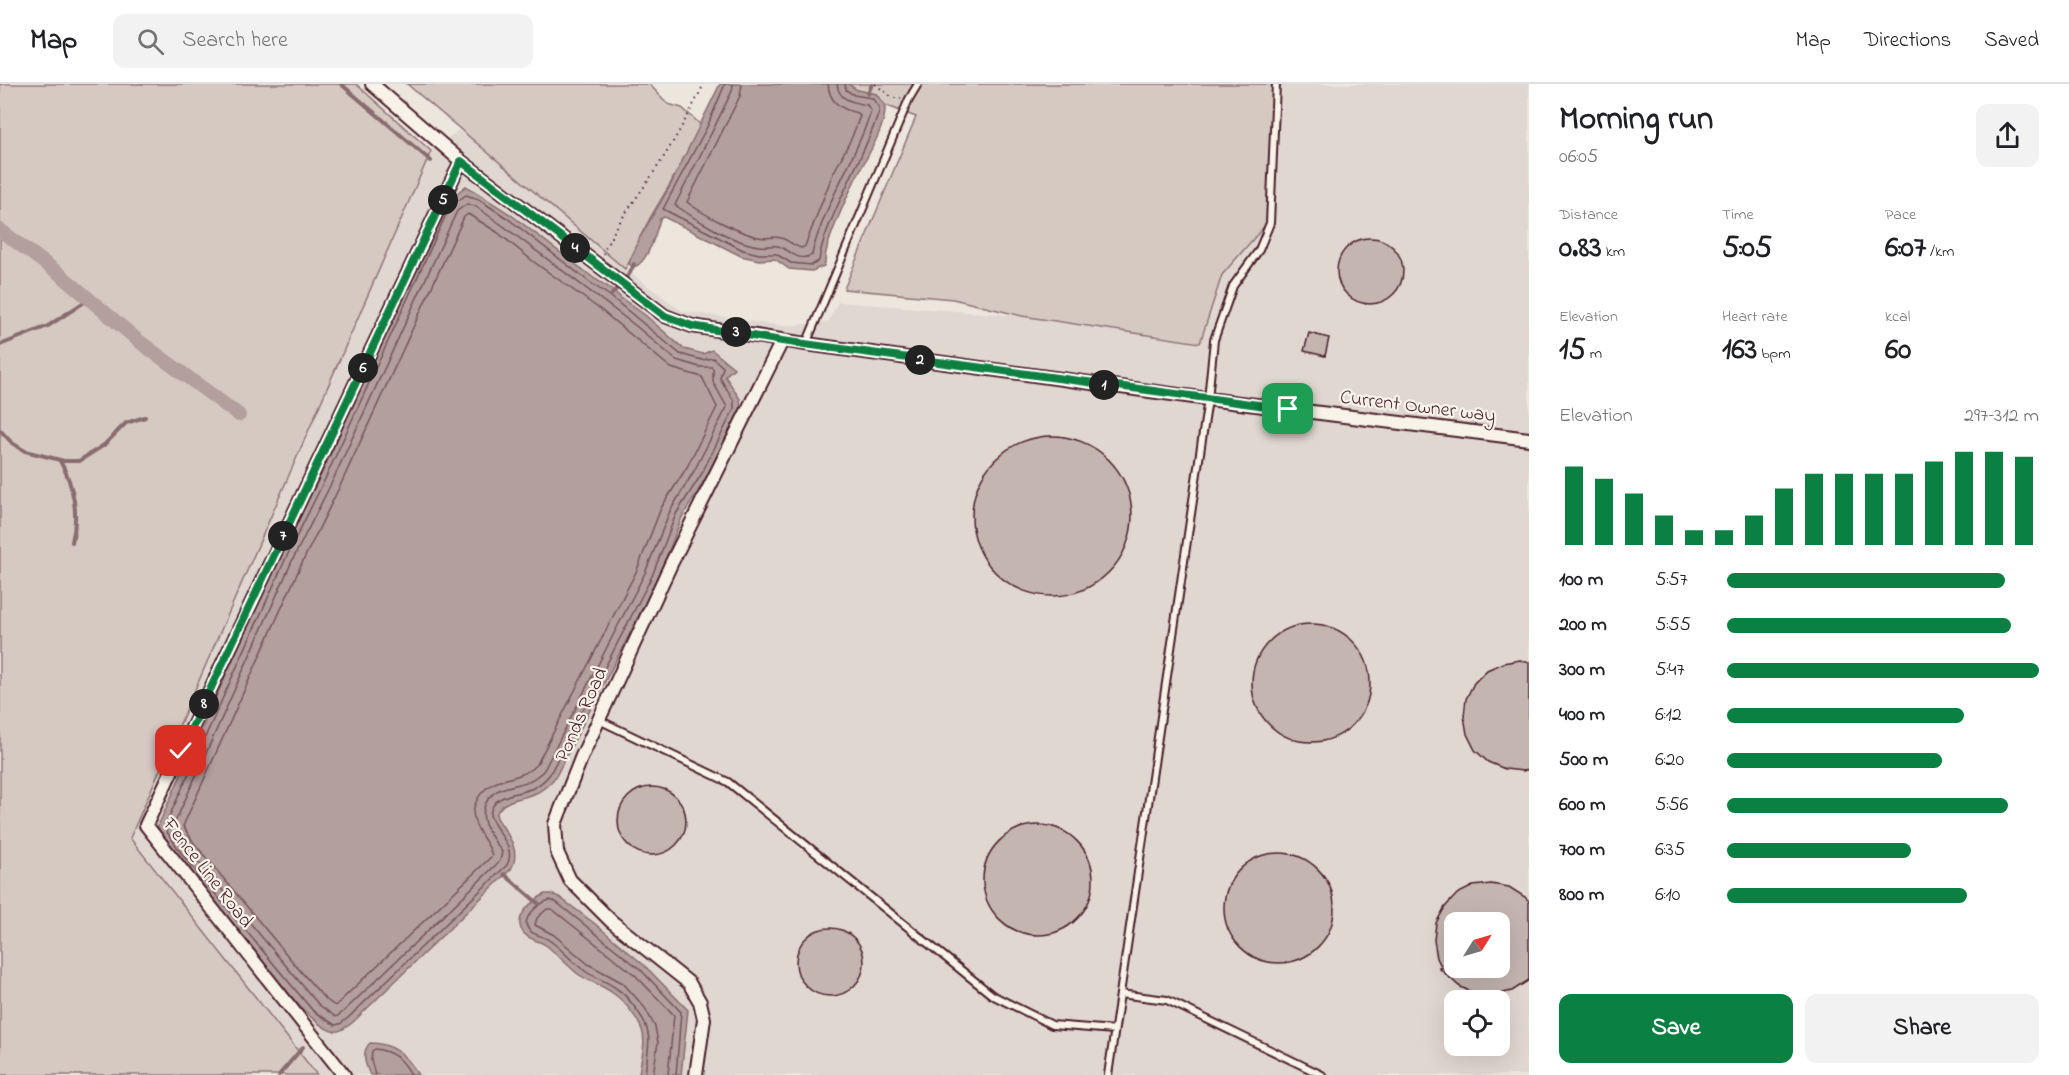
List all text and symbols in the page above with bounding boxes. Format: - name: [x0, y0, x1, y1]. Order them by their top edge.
- search box: [113, 14, 533, 68]
- text: Map: [30, 21, 77, 62]
- icon: search: [134, 25, 167, 58]
- text: Search here: [182, 25, 288, 57]
- text: Map: [1795, 26, 1831, 56]
- text: Directions: [1864, 26, 1951, 56]
- text: Saved: [1984, 26, 2039, 56]
- text: Morning run: [1559, 96, 1713, 144]
- button: share: [1976, 104, 2039, 167]
- text: 06:05: [1559, 143, 1598, 172]
- pin: 5: [428, 185, 458, 215]
- text: 5: [438, 188, 448, 212]
- text: Distance: [1559, 203, 1618, 227]
- text: Time: [1722, 203, 1754, 227]
- text: Pace: [1885, 203, 1916, 227]
- text: 0.83: [1559, 227, 1602, 271]
- text: 5:05: [1722, 227, 1772, 271]
- text: 6:07: [1885, 227, 1926, 271]
- pin: 4: [560, 233, 590, 263]
- text: 4: [572, 236, 578, 260]
- text: km: [1602, 240, 1625, 264]
- text: /km: [1926, 240, 1954, 264]
- text: Elevation: [1559, 305, 1618, 329]
- text: Heart rate: [1722, 305, 1788, 329]
- text: kcal: [1885, 305, 1910, 329]
- pin: 3: [721, 317, 751, 347]
- text: 3: [733, 320, 739, 344]
- text: 15: [1559, 329, 1586, 373]
- text: 163: [1722, 329, 1757, 373]
- text: 60: [1885, 329, 1911, 373]
- text: m: [1586, 342, 1602, 366]
- text: bpm: [1757, 342, 1791, 366]
- pin: 2: [905, 345, 935, 375]
- text: 2: [916, 348, 924, 372]
- pin: 6: [348, 353, 378, 383]
- text: 6: [359, 356, 367, 380]
- pin: 1: [1089, 370, 1119, 400]
- text: 1: [1101, 373, 1107, 397]
- pin: [1262, 383, 1313, 434]
- street label: Current Owner way: [1338, 384, 1497, 431]
- icon: arrive: [1271, 392, 1304, 425]
- text: Elevation: [1559, 402, 1633, 431]
- text: 297–312 m: [1964, 402, 2039, 431]
- pin: 7: [268, 521, 298, 551]
- text: 7: [280, 524, 286, 548]
- text: 100 m: [1559, 566, 1603, 595]
- text: 5:57: [1655, 566, 1688, 595]
- text: 200 m: [1559, 611, 1607, 640]
- text: 5:55: [1655, 611, 1691, 640]
- text: 300 m: [1559, 656, 1605, 685]
- text: 5:47: [1655, 656, 1685, 685]
- street label: Ponds Road: [549, 663, 616, 767]
- pin: 8: [189, 689, 219, 719]
- text: 8: [201, 692, 207, 716]
- text: 400 m: [1559, 701, 1605, 730]
- text: 6:12: [1655, 701, 1682, 730]
- pin: [155, 725, 206, 776]
- icon: check: [164, 734, 197, 767]
- text: 500 m: [1559, 746, 1608, 775]
- text: 6:20: [1655, 746, 1684, 775]
- text: 600 m: [1559, 791, 1606, 820]
- text: 5:56: [1655, 791, 1688, 820]
- street label: Fence Line Road: [154, 811, 259, 935]
- text: 700 m: [1559, 836, 1605, 865]
- text: 6:35: [1655, 836, 1685, 865]
- text: 800 m: [1559, 881, 1604, 910]
- text: 6:10: [1655, 881, 1681, 910]
- north arrow: [1444, 912, 1510, 978]
- map controls: [1444, 912, 1510, 1056]
- button: locate: [1444, 990, 1510, 1056]
- button: Save: [1559, 994, 1793, 1063]
- button: Share: [1805, 994, 2039, 1063]

